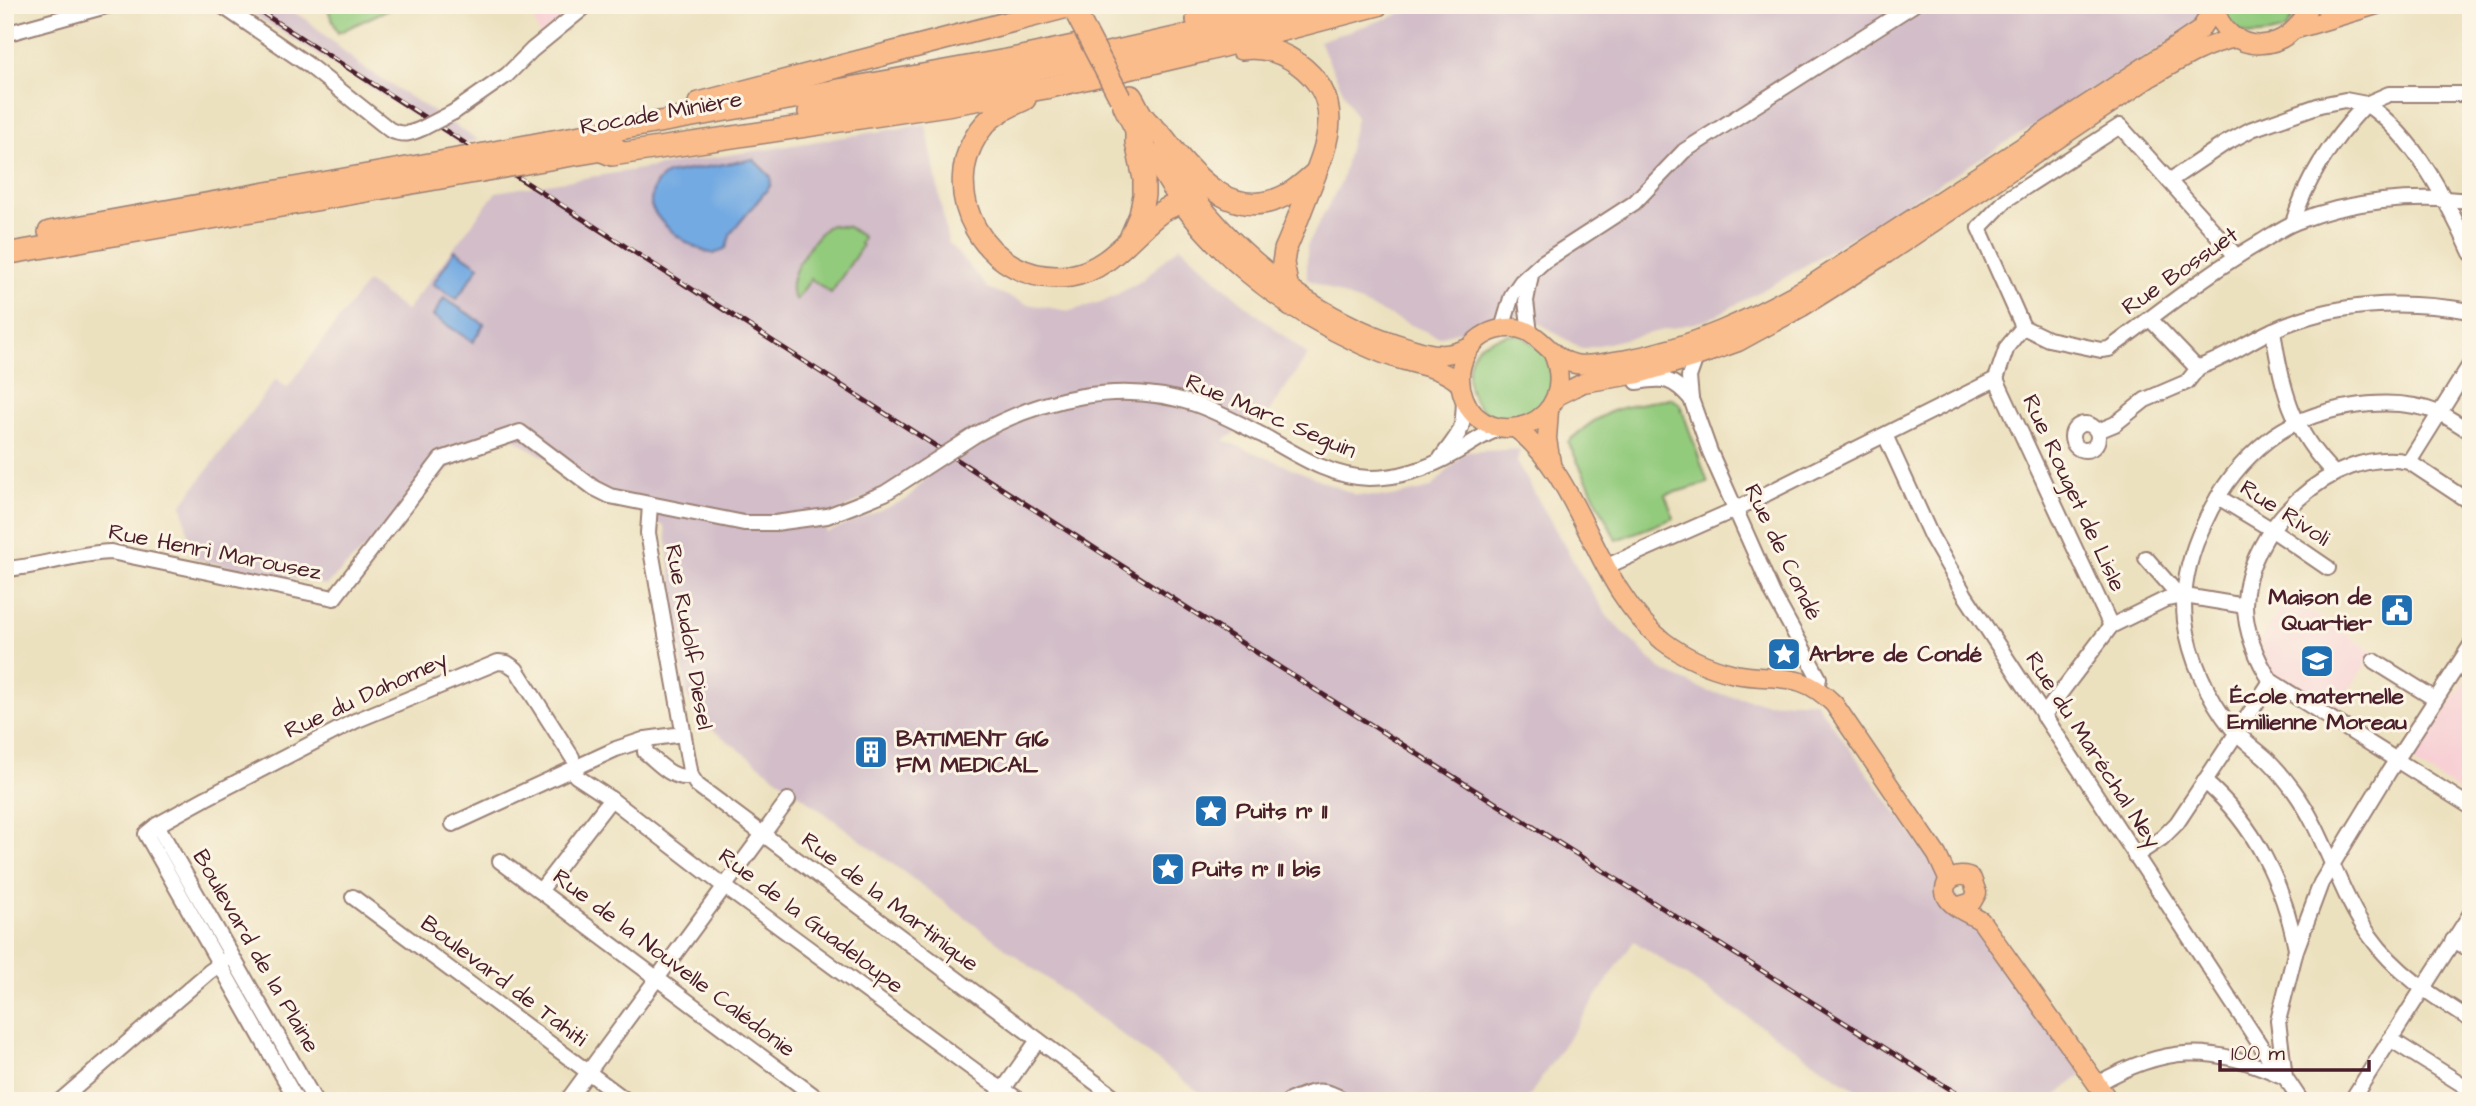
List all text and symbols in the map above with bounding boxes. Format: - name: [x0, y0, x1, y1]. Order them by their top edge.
- street label: Rocade Minière: [577, 83, 745, 143]
- street label: Rue Bossuet: [2115, 219, 2245, 323]
- street label: Rue Marc Seguin: [1180, 366, 1361, 467]
- street label: Rue Rouget de Lisle: [2013, 389, 2134, 597]
- street label: Rue Rivoli: [2234, 472, 2337, 554]
- street label: Rue de Condé: [1736, 478, 1830, 626]
- street label: Rue Henri Marousez: [106, 516, 325, 588]
- street label: Rue Rudolf Diesel: [657, 542, 721, 732]
- place label: Maison de Quartier: [2268, 581, 2373, 639]
- public building icon: Maison de Quartier: [2378, 591, 2416, 629]
- place icon: Arbre de Condé: [1765, 635, 1803, 673]
- place label: Arbre de Condé: [1809, 638, 1983, 670]
- school or university icon: École maternelle Emilienne Moreau: [2298, 642, 2336, 680]
- street label: Rue du Dahomey: [279, 643, 453, 748]
- street label: Rue du Maréchal Ney: [2017, 646, 2169, 855]
- place label: École maternelle Emilienne Moreau: [2227, 680, 2407, 738]
- place label: BATIMENT G16 FM MEDICAL: [896, 723, 1049, 781]
- building icon: BATIMENT G16 FM MEDICAL: [852, 733, 890, 771]
- place icon: Puits n° 11: [1192, 792, 1230, 830]
- place label: Puits n° 11: [1236, 795, 1328, 827]
- street label: Rue de la Martinique: [795, 825, 985, 979]
- street label: Rue de la Guadeloupe: [712, 841, 910, 1001]
- street label: Boulevard de la Plaine: [185, 844, 327, 1058]
- place icon: Puits n° 11 bis: [1149, 850, 1187, 888]
- place label: Puits n° 11 bis: [1192, 853, 1321, 885]
- street label: Rue de la Nouvelle Calédonie: [546, 861, 802, 1065]
- street label: Boulevard de Tahiti: [414, 908, 594, 1055]
- scale bar: [2220, 1029, 2369, 1073]
- text: 100 m: [2231, 1039, 2286, 1068]

